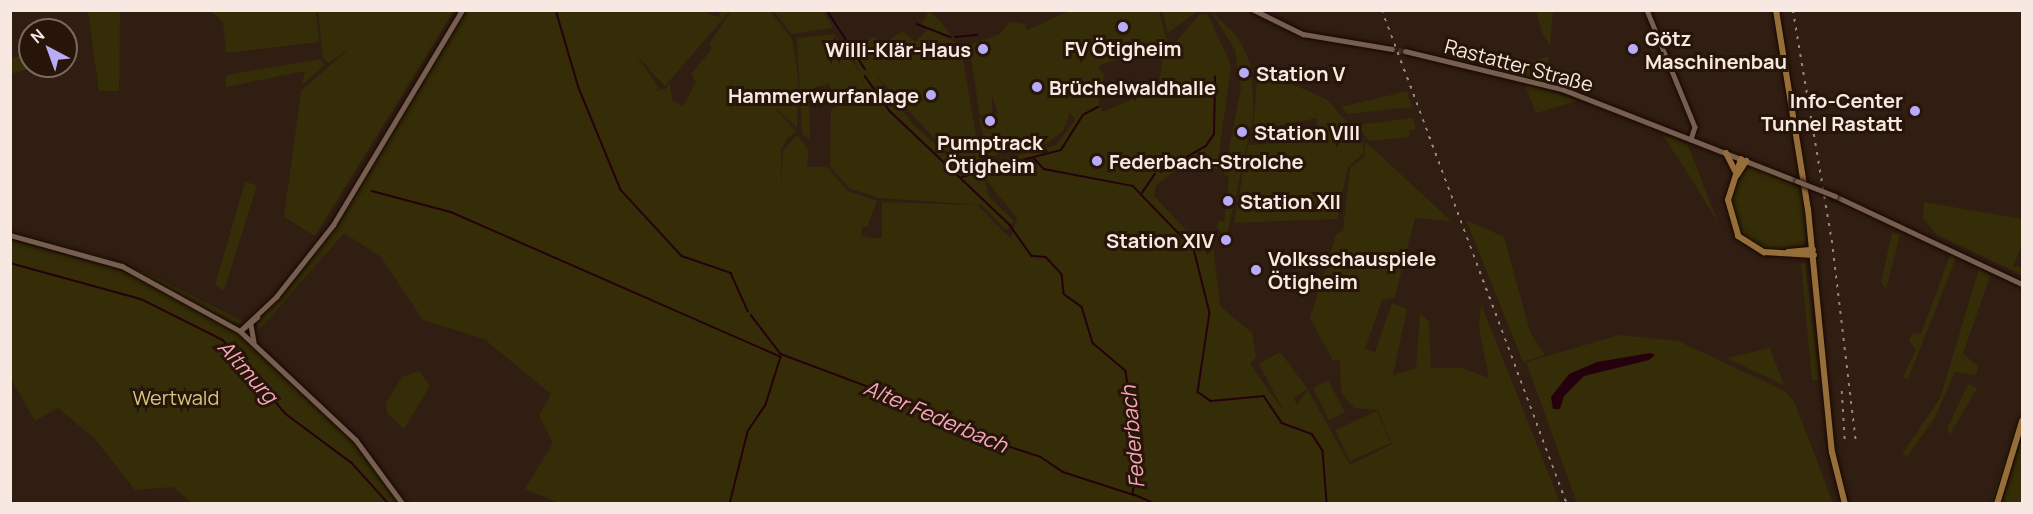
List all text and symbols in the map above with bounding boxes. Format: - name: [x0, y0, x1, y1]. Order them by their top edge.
- north arrow: [18, 18, 78, 78]
- marker: FV Ötigheim: [1116, 20, 1130, 34]
- text: N: [26, 24, 49, 48]
- place label: Götz Maschinenbau: [1645, 26, 1787, 73]
- street label: Rastatter Straße: [1442, 34, 1596, 96]
- place label: FV Ötigheim: [1065, 36, 1181, 60]
- place label: Willi-Klär-Haus: [825, 37, 971, 61]
- marker: Willi-Klär-Haus: [976, 42, 990, 56]
- marker: Götz Maschinenbau: [1626, 42, 1640, 56]
- place label: Station V: [1256, 61, 1345, 85]
- marker: Station V: [1237, 66, 1251, 80]
- place label: Brüchelwaldhalle: [1049, 75, 1216, 99]
- marker: Brüchelwaldhalle: [1030, 80, 1044, 94]
- place label: Hammerwurfanlage: [728, 83, 919, 107]
- marker: Hammerwurfanlage: [924, 88, 938, 102]
- place label: Info-Center Tunnel Rastatt: [1761, 88, 1903, 135]
- marker: Info-Center Tunnel Rastatt: [1908, 104, 1922, 118]
- marker: Pumptrack Ötigheim: [983, 114, 997, 128]
- place label: Station VIII: [1254, 120, 1360, 144]
- marker: Station VIII: [1235, 125, 1249, 139]
- place label: Pumptrack Ötigheim: [937, 130, 1043, 177]
- place label: Federbach-Strolche: [1109, 149, 1303, 173]
- marker: Federbach-Strolche: [1090, 154, 1104, 168]
- place label: Station XII: [1240, 189, 1341, 213]
- marker: Station XII: [1221, 194, 1235, 208]
- place label: Station XIV: [1106, 228, 1214, 252]
- marker: Station XIV: [1219, 233, 1233, 247]
- place label: Volksschauspiele Ötigheim: [1268, 246, 1436, 293]
- marker: Volksschauspiele Ötigheim: [1249, 263, 1263, 277]
- water label: Altmurg: [213, 334, 283, 408]
- water label: Alter Federbach: [861, 374, 1011, 458]
- park label: Wertwald: [133, 385, 219, 409]
- water label: Federbach: [1115, 385, 1149, 489]

